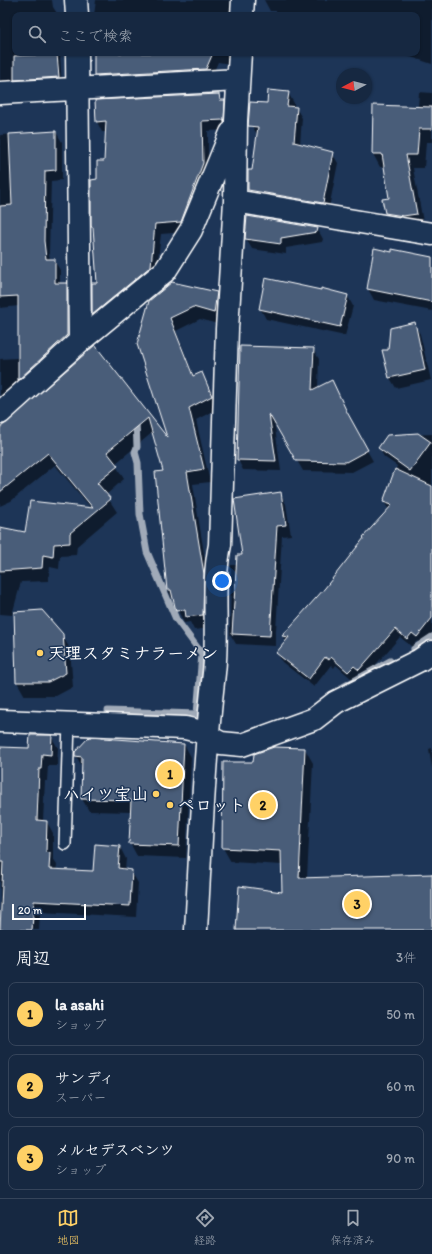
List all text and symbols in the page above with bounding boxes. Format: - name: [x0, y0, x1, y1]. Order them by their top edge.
- search box: [12, 12, 420, 56]
- icon: search: [26, 23, 48, 45]
- text: ここで検索: [58, 27, 133, 45]
- north arrow: [336, 68, 372, 104]
- your location: [212, 571, 232, 591]
- place label: 天理スタミナラーメン: [48, 643, 218, 663]
- marker: 天理スタミナラーメン: [35, 648, 45, 658]
- pin: 1: [157, 759, 183, 789]
- place label: ハイツ宝山: [63, 784, 148, 804]
- marker: ハイツ宝山: [151, 789, 161, 799]
- pin: 2: [250, 790, 276, 820]
- place label: ペロット: [178, 795, 246, 815]
- marker: ペロット: [165, 800, 175, 810]
- pin: 3: [344, 889, 370, 919]
- scale bar: [12, 902, 86, 921]
- text: 20 m: [18, 904, 42, 917]
- text: 周辺: [16, 948, 50, 968]
- text: 3件: [396, 950, 416, 965]
- text: la asahi: [55, 996, 104, 1014]
- text: 1: [27, 1007, 33, 1022]
- text: 50 m: [386, 1007, 415, 1022]
- text: ショップ: [55, 1017, 106, 1032]
- text: サンディ: [55, 1069, 114, 1087]
- text: 2: [27, 1079, 33, 1094]
- text: 60 m: [386, 1079, 415, 1094]
- text: スーパー: [55, 1090, 106, 1105]
- text: メルセデスベンツ: [55, 1141, 174, 1159]
- text: 3: [26, 1151, 34, 1166]
- text: 90 m: [386, 1151, 415, 1166]
- text: ショップ: [55, 1162, 106, 1177]
- tab: 地図: [57, 1207, 79, 1247]
- tab: 経路: [194, 1207, 216, 1247]
- tab: 保存済み: [331, 1207, 375, 1247]

